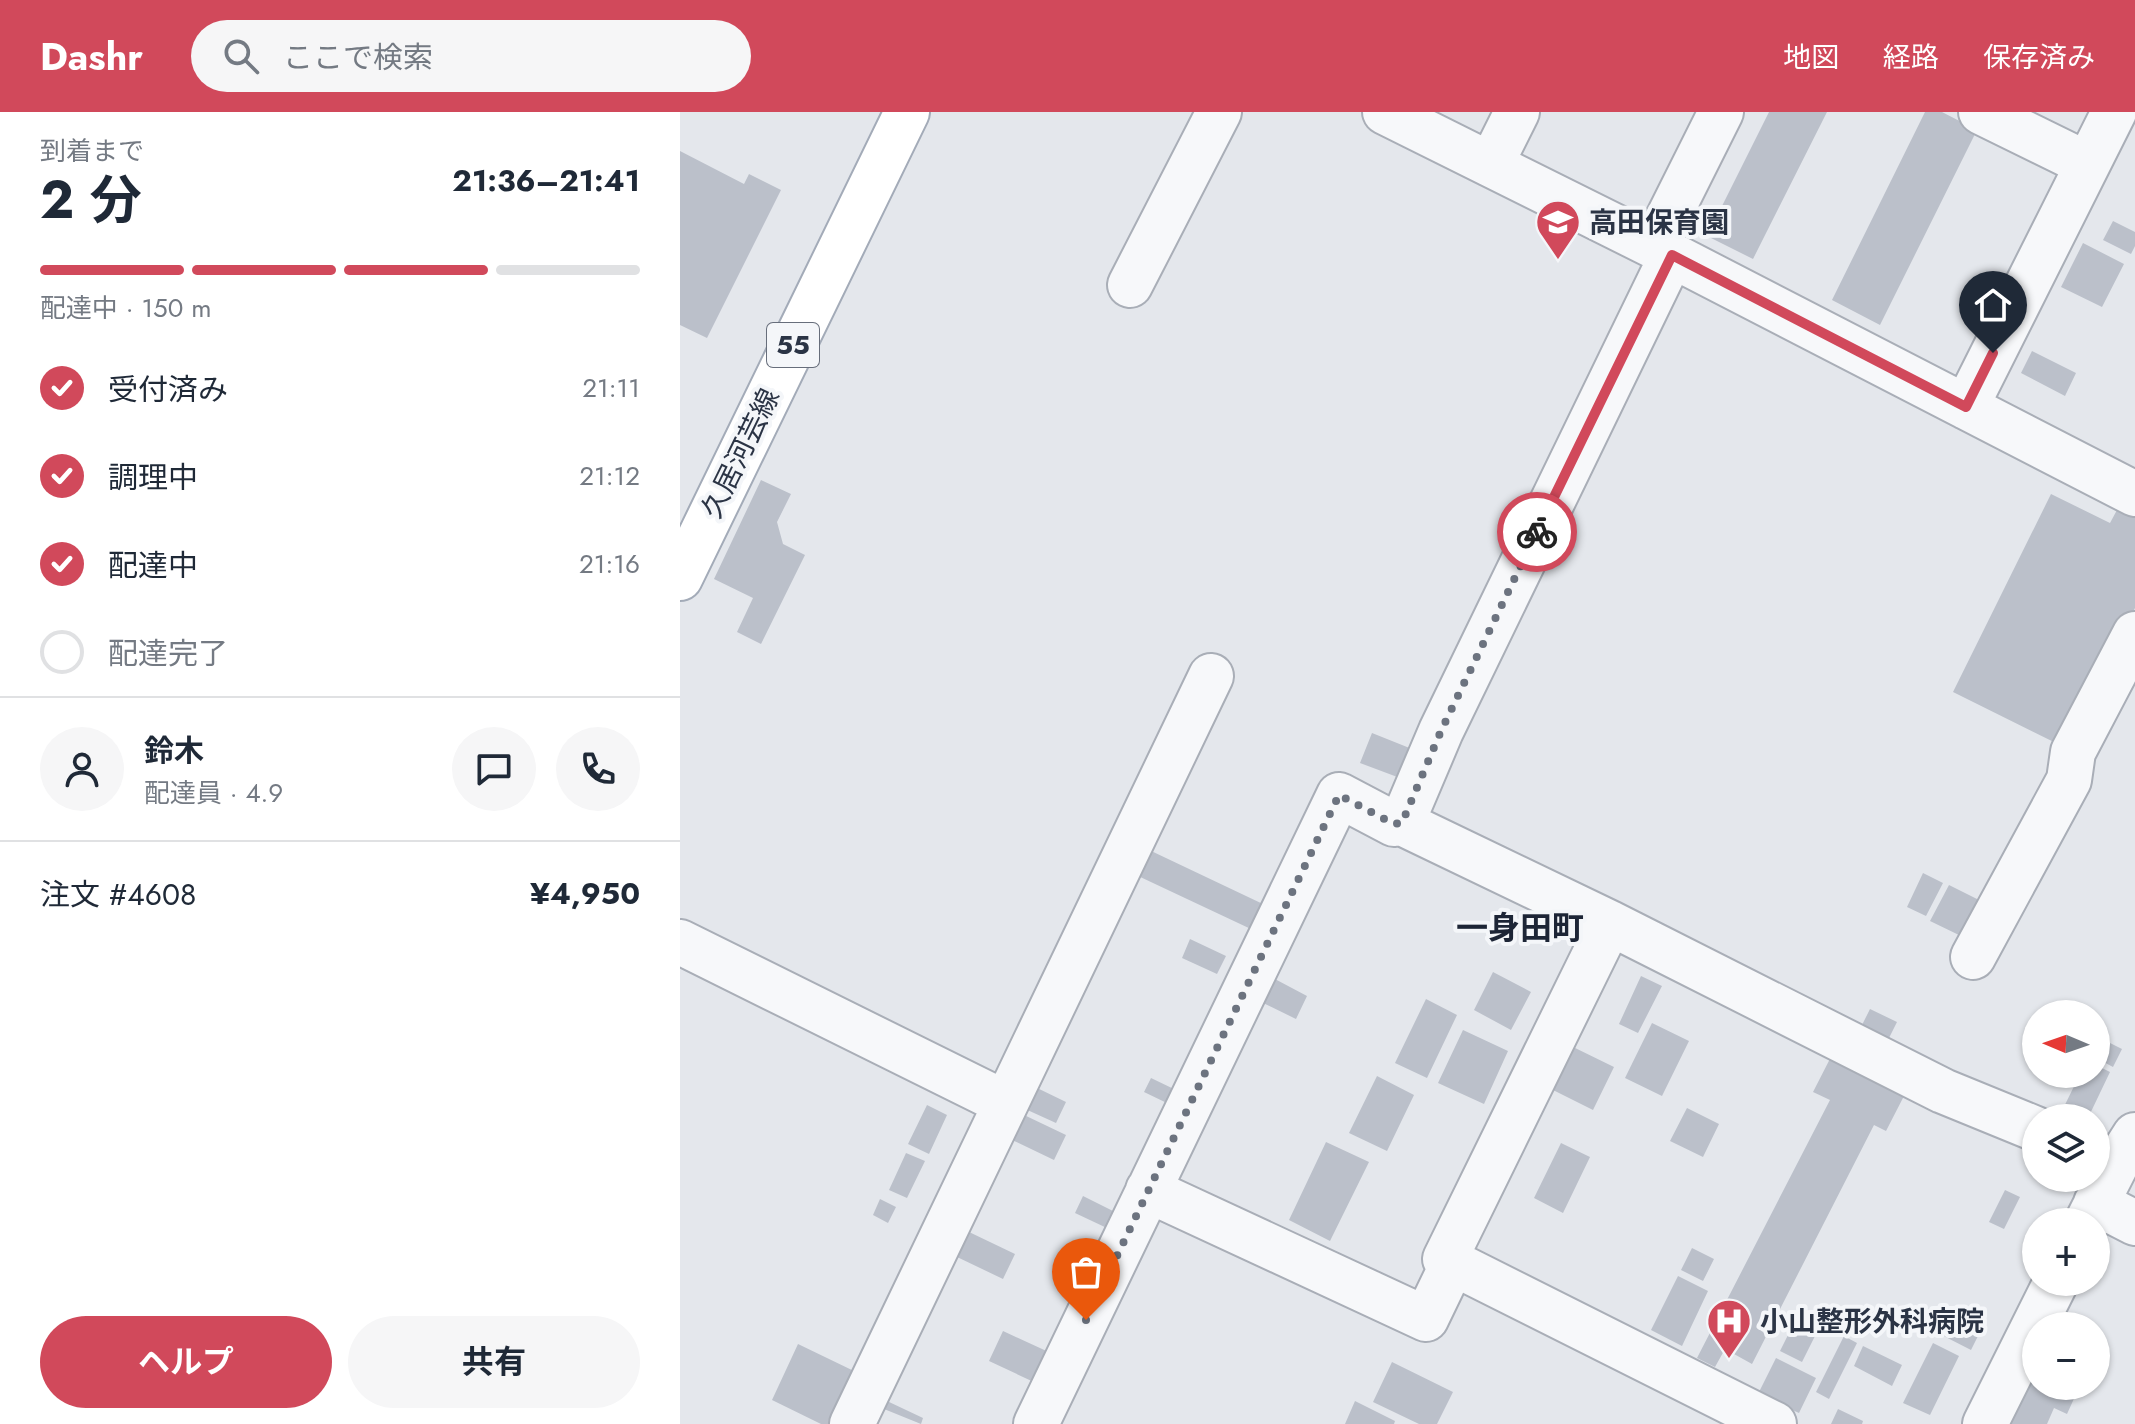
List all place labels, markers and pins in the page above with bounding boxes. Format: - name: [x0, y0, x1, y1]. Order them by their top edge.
- school or university icon: 高田保育園: [1534, 198, 1582, 261]
- place label: 高田保育園: [1589, 202, 1729, 243]
- pin: [1959, 271, 2027, 353]
- pin: [1052, 1238, 1120, 1320]
- hospital icon: 小山整形外科病院: [1705, 1297, 1753, 1360]
- place label: 小山整形外科病院: [1760, 1301, 1984, 1342]

